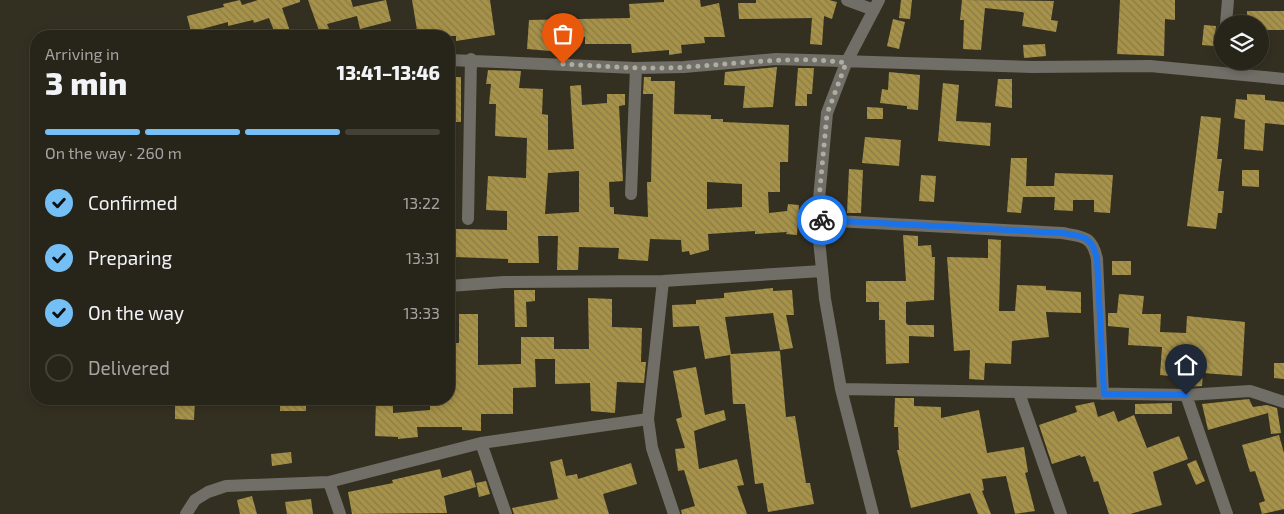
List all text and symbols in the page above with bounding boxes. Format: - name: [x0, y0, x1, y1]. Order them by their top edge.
- pin: [542, 13, 584, 64]
- map controls: [1214, 15, 1269, 70]
- button: layers: [1214, 15, 1269, 70]
- icon: bag: [549, 20, 577, 48]
- text: Arriving in: [45, 44, 119, 63]
- text: 13:41–13:46: [337, 61, 440, 84]
- text: 3 min: [45, 63, 127, 101]
- text: On the way · 260 m: [45, 143, 182, 162]
- icon: check: [45, 189, 73, 217]
- text: Confirmed: [88, 191, 178, 214]
- text: 13:22: [403, 193, 440, 212]
- courier: [797, 195, 847, 245]
- icon: bike: [808, 206, 836, 234]
- icon: check: [45, 244, 73, 272]
- text: Preparing: [88, 246, 172, 269]
- text: 13:31: [406, 248, 440, 267]
- icon: check: [45, 299, 73, 327]
- text: On the way: [88, 301, 184, 324]
- text: 13:33: [403, 303, 440, 322]
- pin: [1165, 344, 1207, 395]
- icon: home: [1172, 351, 1200, 379]
- text: Delivered: [88, 356, 170, 379]

